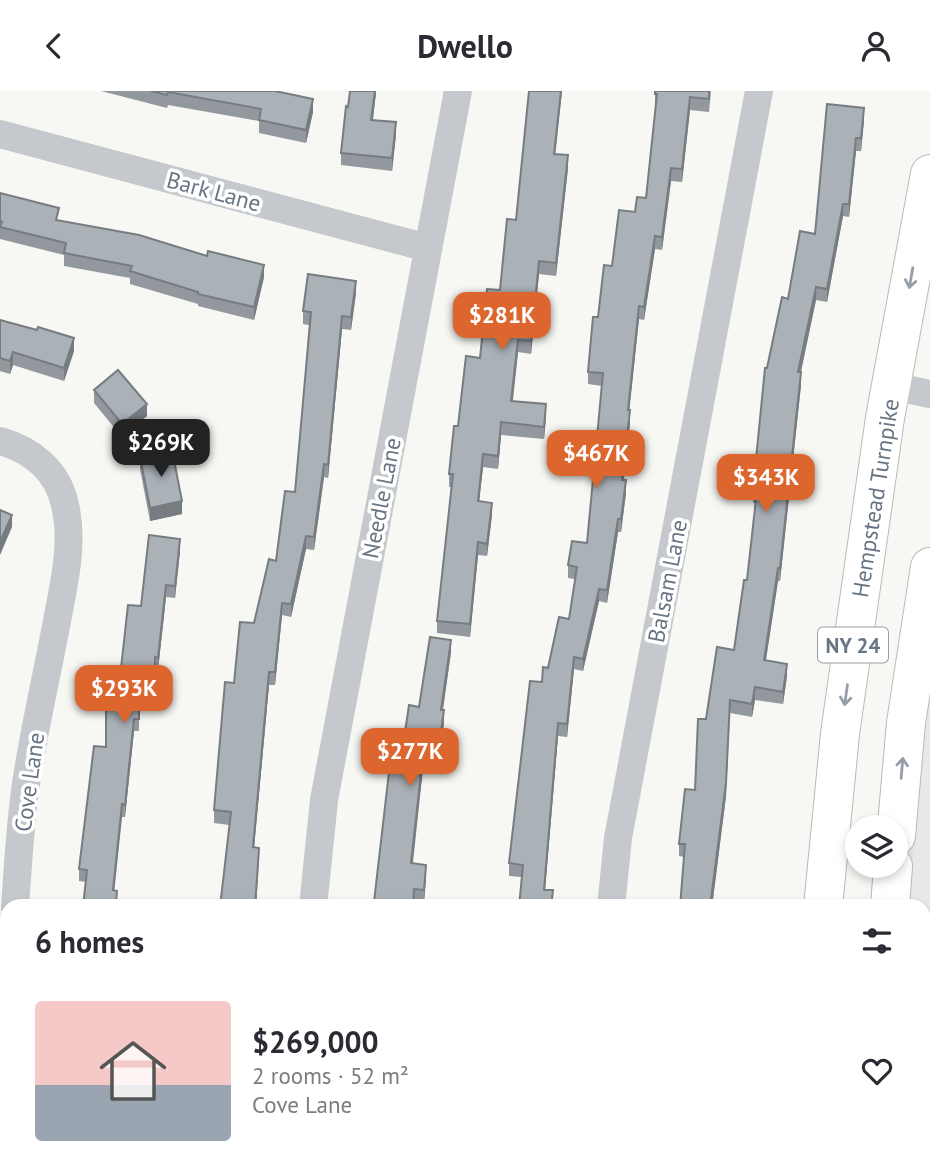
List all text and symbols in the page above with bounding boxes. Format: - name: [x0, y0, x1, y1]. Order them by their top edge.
- text: Dwello: [417, 25, 513, 67]
- icon: back: [35, 27, 73, 65]
- icon: person: [857, 27, 895, 65]
- street label: Bark Lane: [164, 165, 264, 217]
- one-way arrow: [904, 266, 917, 289]
- pin: $281K: [453, 293, 551, 352]
- text: $281K: [469, 300, 535, 329]
- street label: Hempstead Turnpike: [845, 397, 905, 599]
- pin: $269K: [112, 419, 210, 479]
- text: $269K: [128, 427, 194, 456]
- pin: $467K: [547, 431, 645, 490]
- street label: Needle Lane: [355, 435, 407, 561]
- text: $467K: [563, 438, 629, 467]
- pin: $343K: [717, 455, 815, 514]
- text: $343K: [733, 462, 799, 491]
- street label: Balsam Lane: [641, 517, 693, 645]
- road number: NY 24: [818, 627, 888, 663]
- pin: $293K: [75, 665, 173, 725]
- text: $293K: [91, 673, 157, 702]
- one-way arrow: [839, 684, 852, 706]
- pin: $277K: [361, 729, 459, 788]
- street label: Cove Lane: [8, 730, 50, 834]
- text: $277K: [377, 736, 443, 765]
- one-way arrow: [896, 758, 909, 780]
- map controls: [845, 815, 908, 878]
- button: layers: [845, 815, 908, 878]
- text: 6 homes: [35, 922, 144, 961]
- icon: filters: [858, 922, 896, 960]
- text: $269,000: [252, 1022, 379, 1061]
- icon: home: [91, 1029, 175, 1113]
- icon: heart: [858, 1052, 896, 1090]
- text: 2 rooms · 52 m²: [252, 1061, 409, 1090]
- text: Cove Lane: [252, 1090, 352, 1119]

